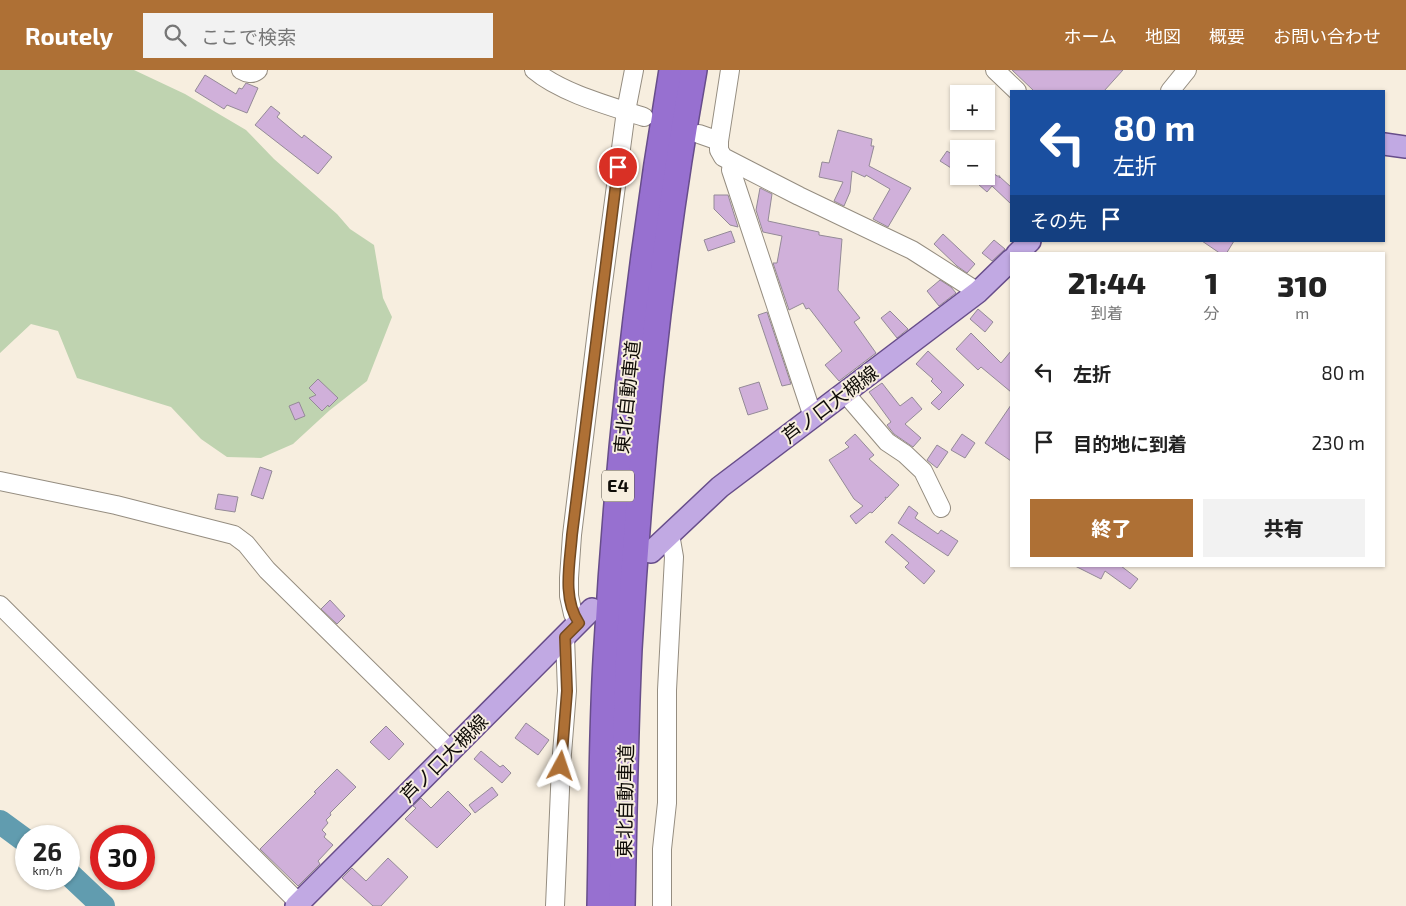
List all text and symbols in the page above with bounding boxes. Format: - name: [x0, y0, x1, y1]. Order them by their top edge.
- search box: [143, 13, 493, 58]
- text: Routely: [25, 21, 113, 50]
- icon: search: [161, 21, 189, 49]
- text: ここで検索: [201, 25, 296, 48]
- text: ホーム: [1064, 25, 1117, 47]
- text: 地図: [1145, 25, 1181, 47]
- text: 概要: [1209, 25, 1245, 47]
- text: お問い合わせ: [1273, 25, 1381, 47]
- map controls: [950, 85, 995, 185]
- button: +: [950, 85, 995, 130]
- text: 80 m: [1113, 106, 1195, 148]
- icon: left: [1030, 110, 1095, 175]
- button: −: [950, 140, 995, 185]
- pin: [597, 146, 639, 188]
- text: 左折: [1113, 152, 1157, 178]
- icon: arrive: [604, 153, 632, 181]
- icon: arrive: [1097, 205, 1125, 233]
- text: その先: [1030, 209, 1087, 232]
- text: 21:44: [1068, 264, 1146, 300]
- text: 1: [1205, 264, 1218, 300]
- text: 310: [1277, 267, 1327, 303]
- text: 到着: [1091, 303, 1123, 322]
- text: 分: [1204, 303, 1220, 322]
- text: m: [1295, 303, 1309, 322]
- street label: 東北自動車道: [609, 339, 644, 455]
- icon: left: [1030, 358, 1058, 386]
- street label: 芦ノ口大槻線: [777, 360, 882, 447]
- text: 80 m: [1321, 361, 1365, 384]
- text: 左折: [1073, 362, 1111, 385]
- icon: arrive: [1030, 428, 1058, 456]
- text: 230 m: [1311, 431, 1365, 454]
- text: 目的地に到着: [1073, 432, 1187, 455]
- road number: E4: [602, 471, 634, 502]
- button: 終了: [1030, 499, 1193, 557]
- button: 共有: [1203, 499, 1365, 557]
- street label: 芦ノ口大槻線: [395, 709, 492, 806]
- position arrow: [534, 739, 586, 791]
- street label: 東北自動車道: [612, 744, 637, 858]
- speed limit sign: 30: [90, 825, 155, 890]
- text: 26: [33, 836, 62, 866]
- text: km/h: [33, 863, 62, 877]

